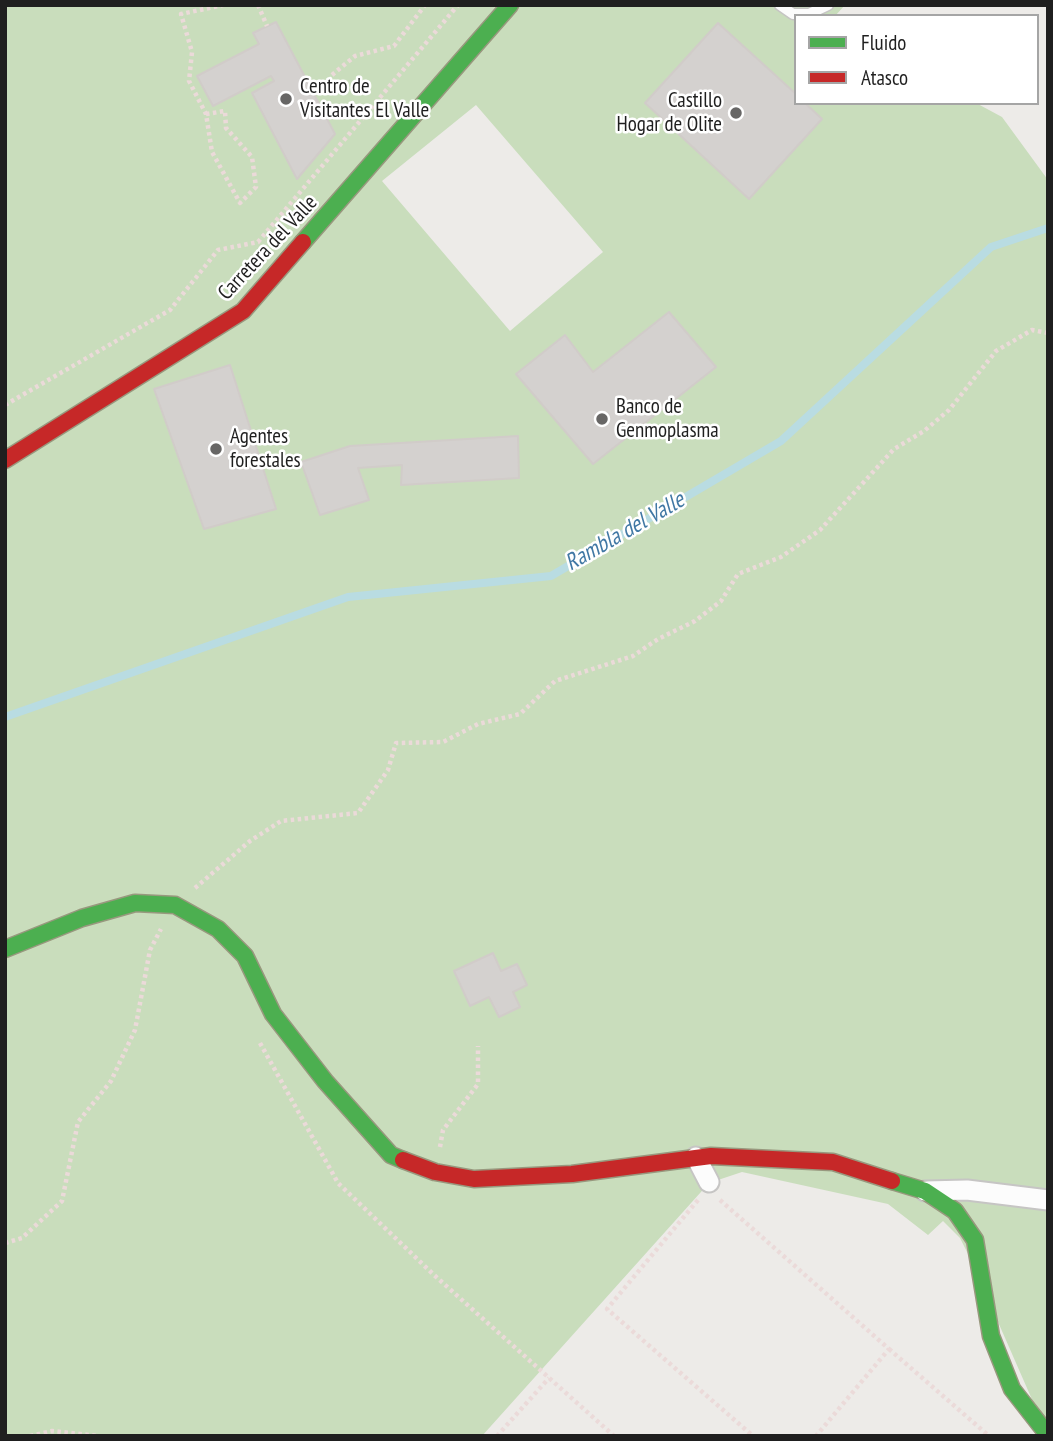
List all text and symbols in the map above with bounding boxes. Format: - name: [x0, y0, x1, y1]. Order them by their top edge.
- legend: [794, 14, 1039, 105]
- text: Fluido: [861, 29, 906, 56]
- text: Atasco: [861, 64, 908, 91]
- place label: Centro de Visitantes El Valle: [300, 74, 429, 124]
- place label: Castillo Hogar de Olite: [617, 88, 722, 138]
- marker: Centro de Visitantes El Valle: [278, 91, 294, 107]
- marker: Castillo Hogar de Olite: [728, 105, 744, 121]
- street label: Carretera del Valle: [213, 191, 323, 305]
- place label: Banco de Genmoplasma: [616, 394, 719, 444]
- marker: Banco de Genmoplasma: [594, 411, 610, 427]
- place label: Agentes forestales: [230, 424, 301, 474]
- marker: Agentes forestales: [208, 441, 224, 457]
- water label: Rambla del Valle: [560, 487, 690, 577]

